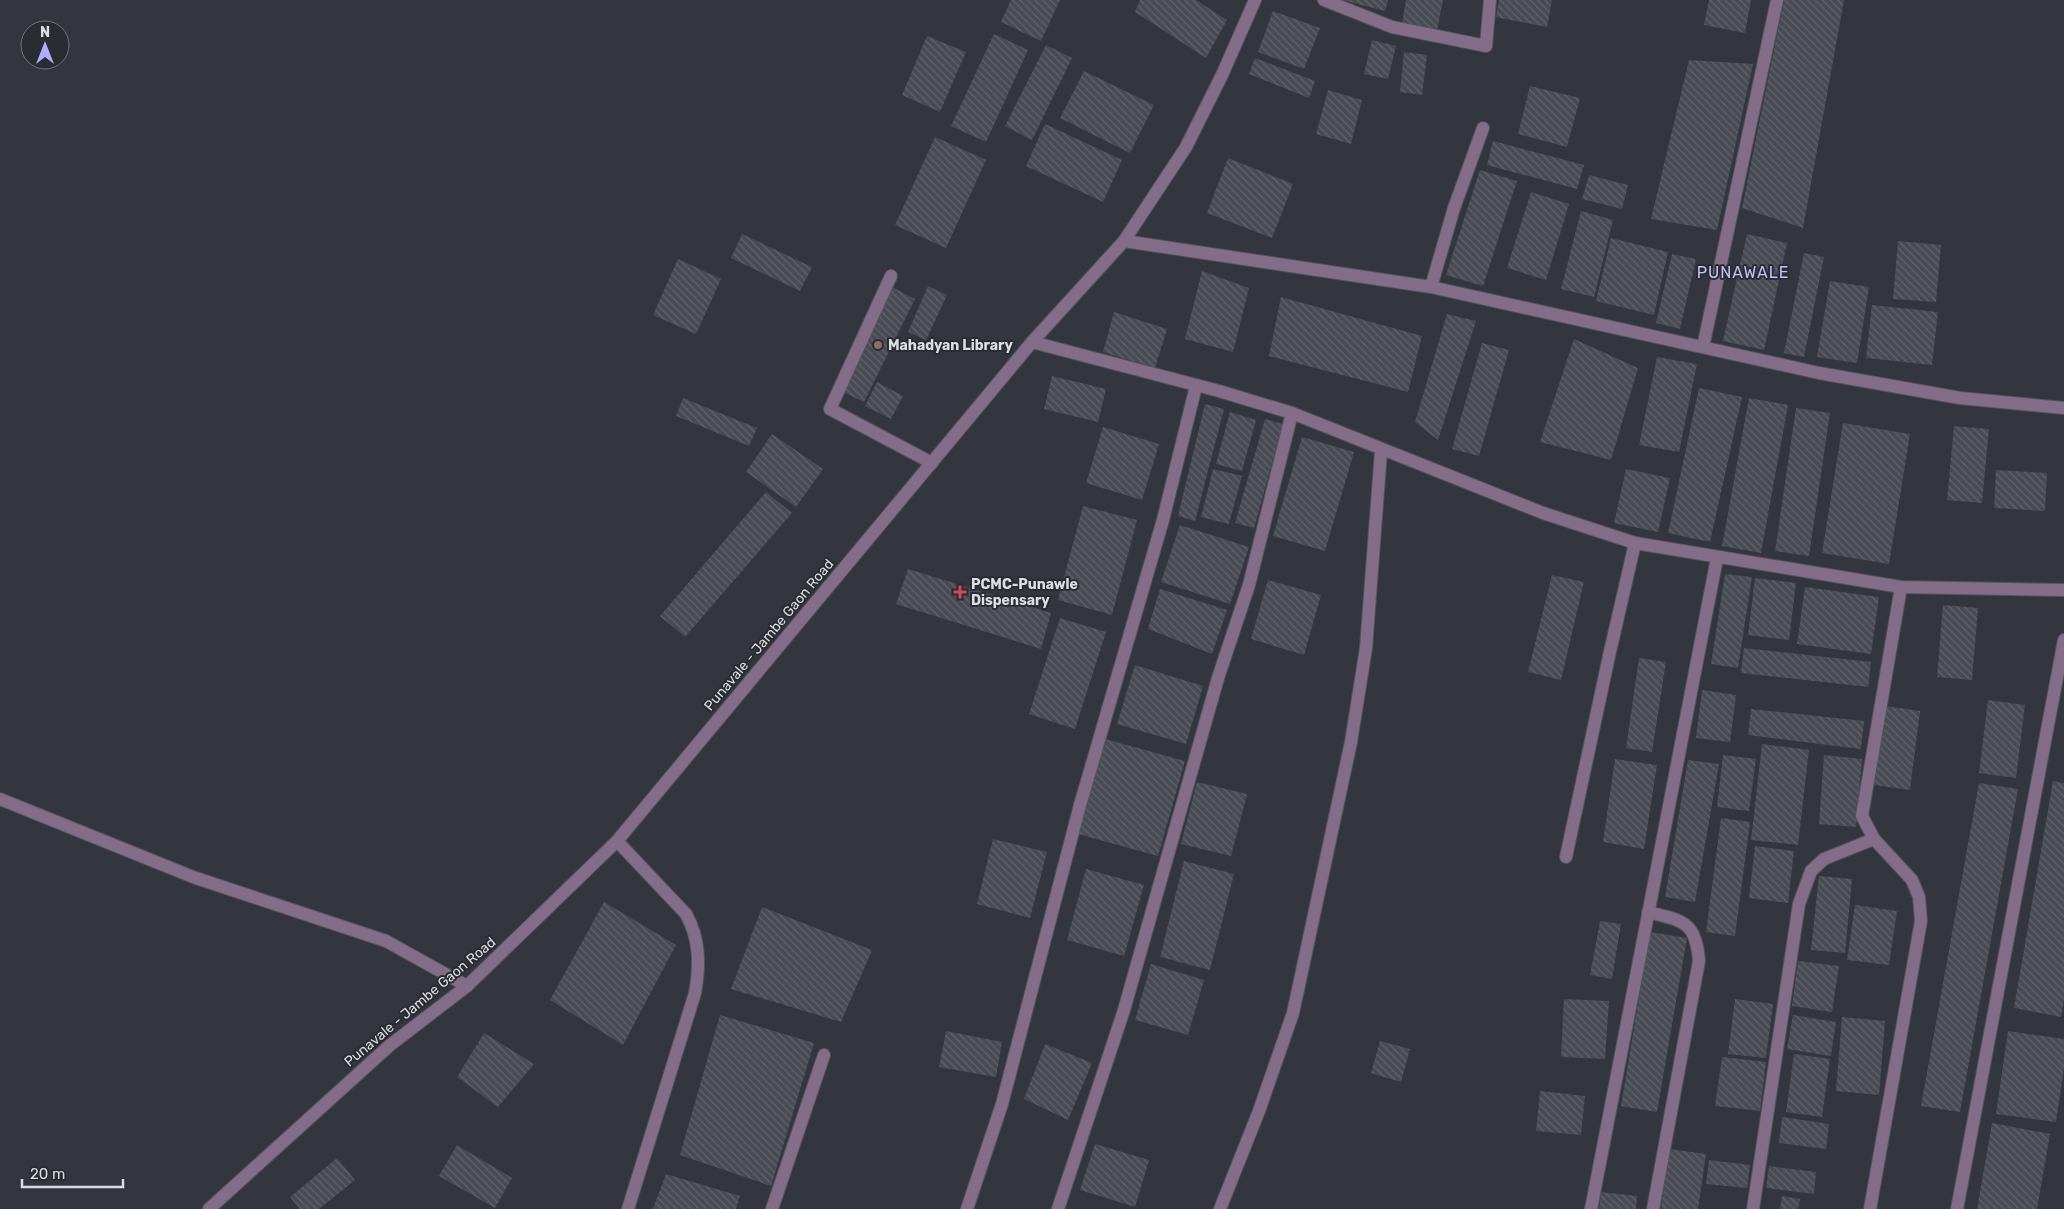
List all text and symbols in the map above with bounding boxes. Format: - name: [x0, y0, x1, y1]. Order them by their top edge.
- north arrow: [20, 20, 70, 70]
- text: N: [40, 24, 50, 41]
- district label: PUNAWALE: [1697, 263, 1789, 282]
- place label: Mahadyan Library: [888, 337, 1013, 354]
- marker: Mahadyan Library: [872, 339, 884, 351]
- street label: Punavale - Jambe Gaon Road: [701, 556, 837, 714]
- place label: PCMC-Punawle Dispensary: [971, 576, 1078, 609]
- marker: PCMC-Punawle Dispensary: [953, 585, 967, 599]
- street label: Punavale - Jambe Gaon Road: [341, 934, 499, 1070]
- scale bar: [22, 1156, 124, 1188]
- text: 20 m: [30, 1165, 65, 1183]

